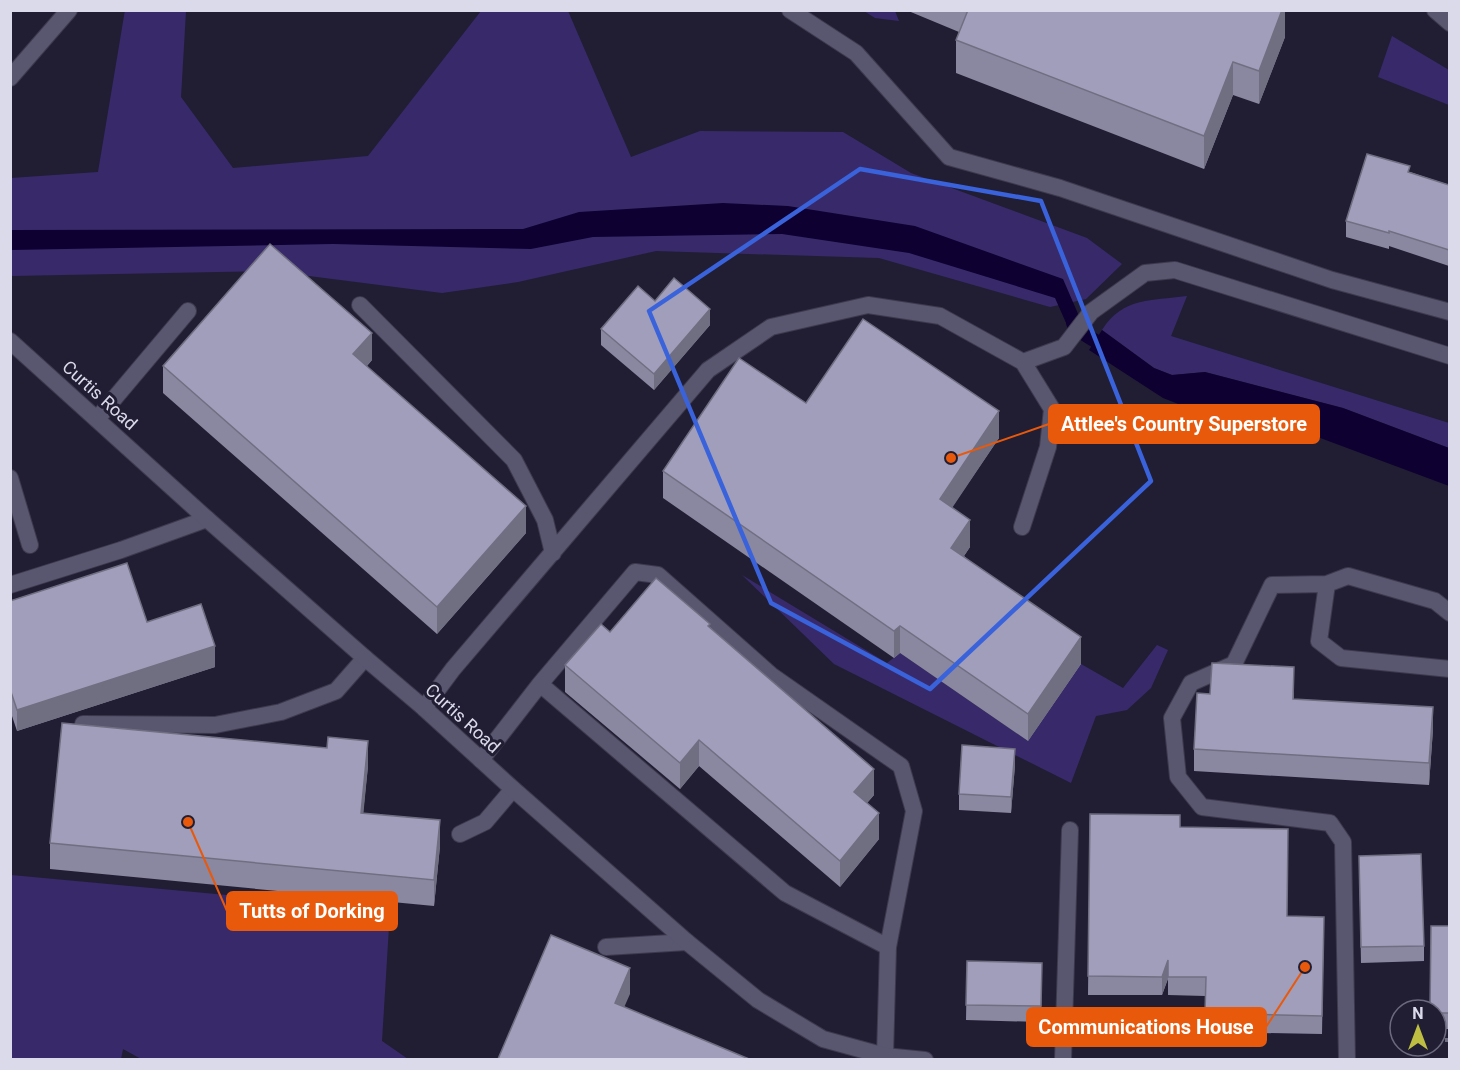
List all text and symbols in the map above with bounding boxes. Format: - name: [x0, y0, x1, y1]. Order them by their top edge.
- street label: Curtis Road: [58, 356, 142, 434]
- callout: Attlee's Country Superstore: [1049, 405, 1319, 443]
- text: Attlee's Country Superstore: [1061, 412, 1307, 436]
- street label: Curtis Road: [421, 679, 505, 757]
- callout: Tutts of Dorking: [227, 892, 397, 930]
- text: Tutts of Dorking: [239, 899, 385, 923]
- north arrow: [1388, 998, 1448, 1058]
- text: N: [1412, 1004, 1424, 1023]
- callout: Communications House: [1027, 1008, 1266, 1046]
- text: Communications House: [1038, 1015, 1254, 1039]

